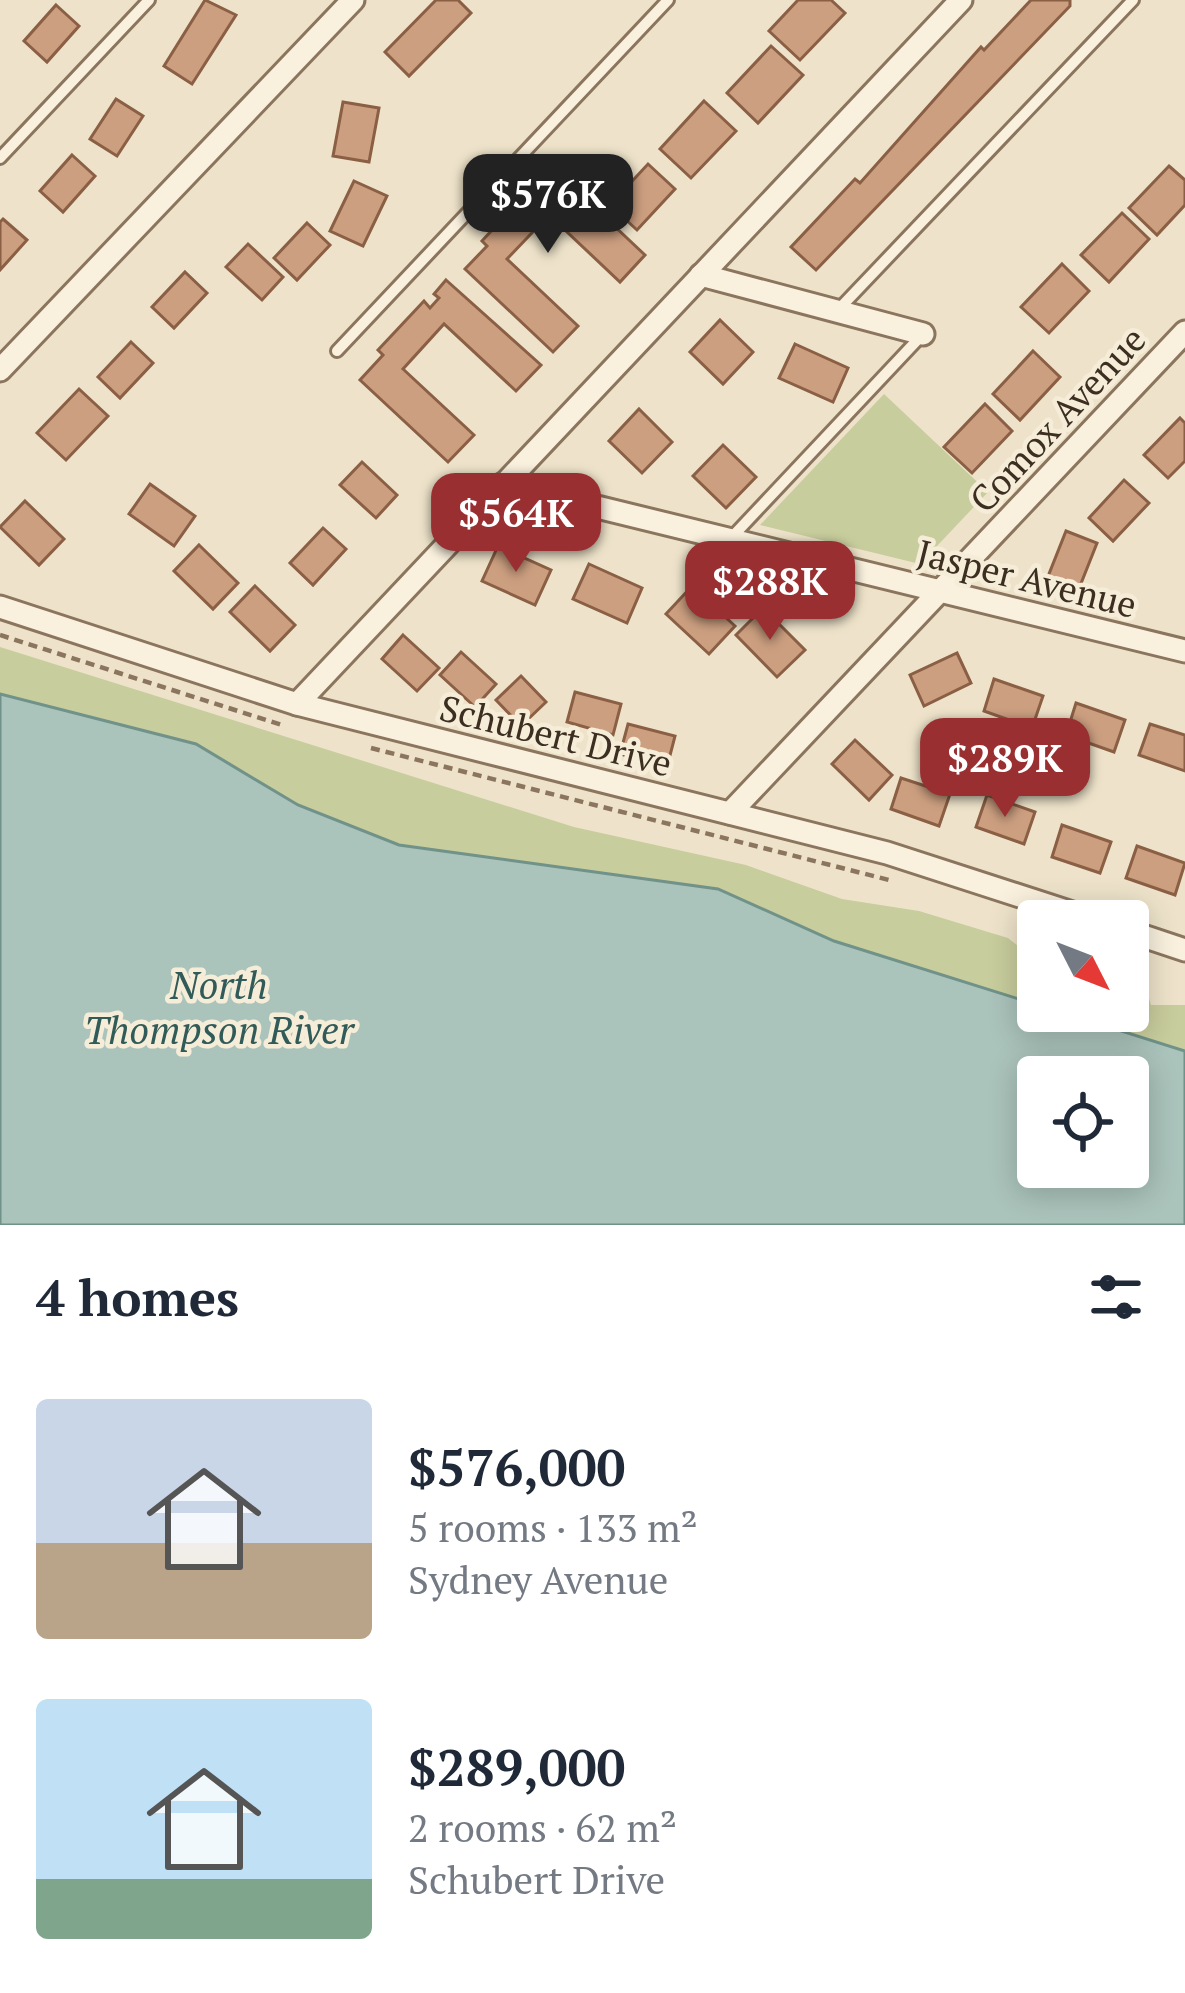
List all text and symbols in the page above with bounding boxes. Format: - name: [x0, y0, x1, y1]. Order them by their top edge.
- pin: $576K: [464, 154, 632, 256]
- text: $576K: [490, 167, 606, 219]
- street label: Comox Avenue: [959, 316, 1155, 522]
- pin: $564K: [432, 473, 600, 575]
- text: $564K: [458, 486, 574, 538]
- street label: Jasper Avenue: [913, 528, 1141, 628]
- pin: $288K: [686, 541, 854, 643]
- text: $288K: [712, 554, 828, 606]
- street label: Schubert Drive: [435, 683, 677, 787]
- pin: $289K: [921, 718, 1089, 820]
- text: $289K: [947, 731, 1063, 783]
- north arrow: [1017, 900, 1149, 1032]
- map controls: [1017, 900, 1149, 1188]
- water label: North Thompson River: [84, 958, 356, 1055]
- button: locate: [1017, 1056, 1149, 1188]
- text: 4 homes: [36, 1263, 239, 1331]
- icon: filters: [1083, 1264, 1149, 1330]
- text: $576,000: [408, 1433, 625, 1501]
- icon: home: [132, 1447, 276, 1591]
- text: 5 rooms · 133 m²: [408, 1501, 698, 1553]
- text: Sydney Avenue: [408, 1553, 668, 1605]
- text: $289,000: [408, 1733, 625, 1801]
- icon: home: [132, 1747, 276, 1891]
- text: 2 rooms · 62 m²: [408, 1801, 677, 1853]
- text: Schubert Drive: [408, 1853, 665, 1905]

